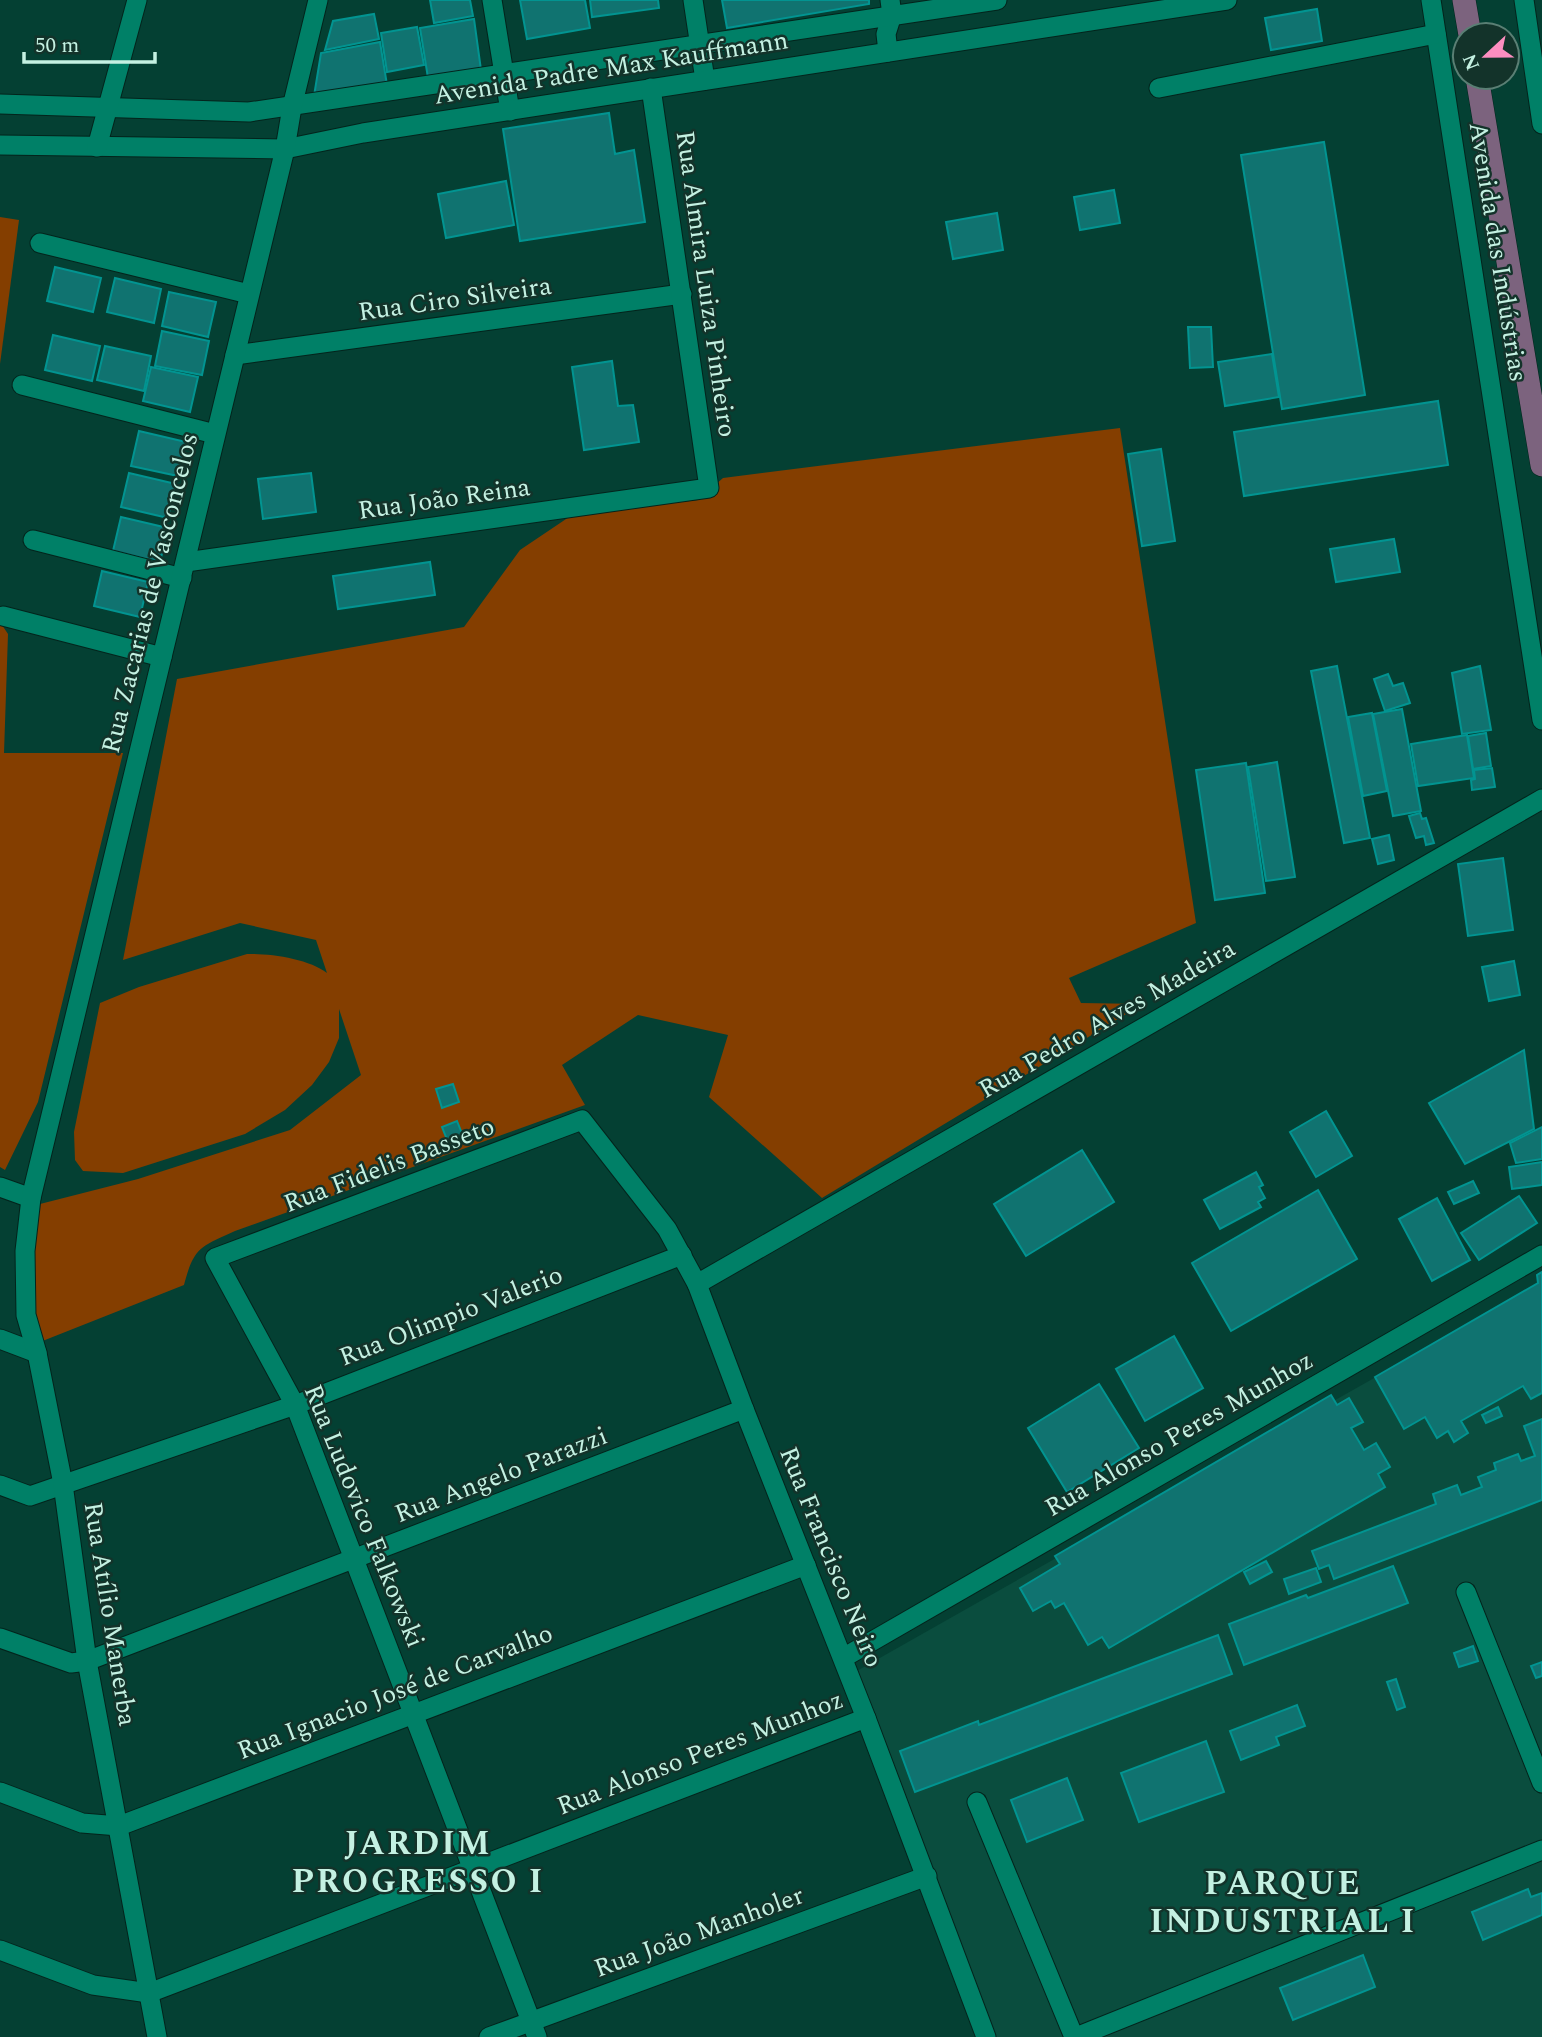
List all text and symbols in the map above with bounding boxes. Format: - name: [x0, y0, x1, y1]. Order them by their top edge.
- street label: Avenida Padre Max Kauffmann: [431, 20, 791, 116]
- scale bar: [24, 21, 156, 65]
- north arrow: [1451, 21, 1521, 91]
- text: 50 m: [35, 30, 79, 62]
- text: N: [1455, 49, 1488, 74]
- street label: Avenida das Indústrias: [1458, 119, 1538, 385]
- street label: Rua Almira Luiza Pinheiro: [665, 128, 747, 440]
- street label: Rua Ciro Silveira: [356, 266, 555, 332]
- street label: Rua Zacarias de Vasconcelos: [91, 428, 209, 758]
- street label: Rua João Reina: [355, 467, 533, 531]
- street label: Rua Pedro Alves Madeira: [971, 929, 1243, 1109]
- street label: Rua Fidelis Basseto: [278, 1106, 500, 1224]
- street label: Rua Olimpio Valerio: [333, 1255, 569, 1377]
- street label: Rua Alonso Peres Munhoz: [1037, 1341, 1321, 1527]
- street label: Rua Ludovico Falkowski: [293, 1378, 435, 1654]
- street label: Rua Angelo Parazzi: [389, 1416, 613, 1534]
- street label: Rua Francisco Neiro: [768, 1440, 894, 1674]
- street label: Rua Atílio Manerba: [73, 1499, 148, 1729]
- street label: Rua Ignacio José de Carvalho: [231, 1613, 559, 1771]
- street label: Rua Alonso Peres Munhoz: [551, 1680, 849, 1826]
- district label: JARDIM PROGRESSO I: [292, 1819, 544, 1907]
- district label: PARQUE INDUSTRIAL I: [1150, 1859, 1416, 1947]
- street label: Rua João Manholer: [589, 1875, 809, 1989]

